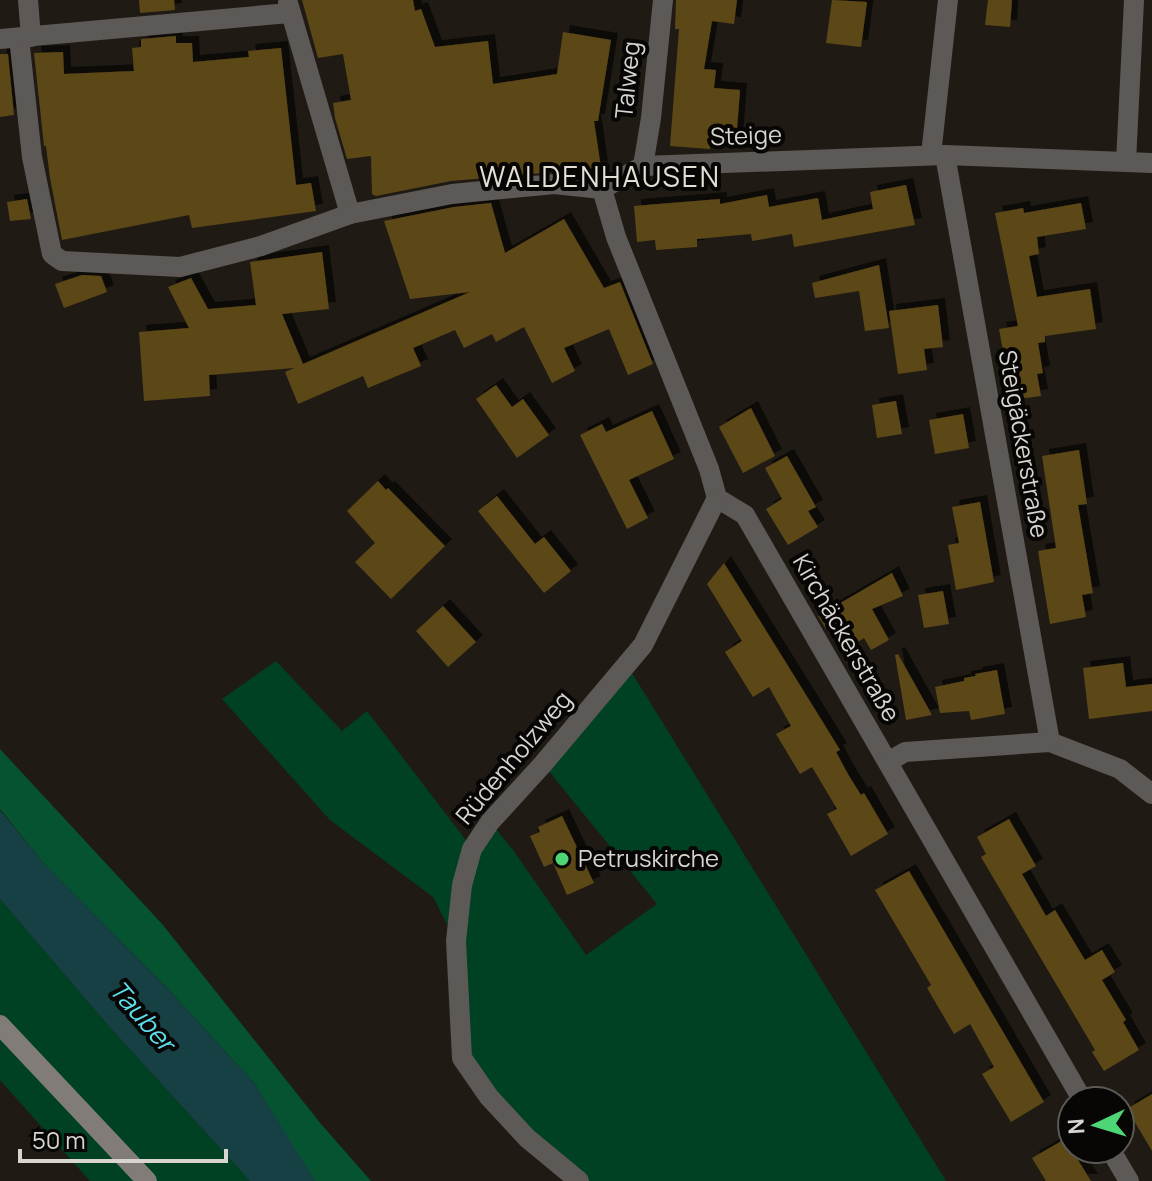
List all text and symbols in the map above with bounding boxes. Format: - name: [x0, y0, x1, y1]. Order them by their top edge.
- street label: Talweg: [606, 39, 647, 120]
- street label: Steige: [709, 117, 782, 152]
- district label: WALDENHAUSEN: [479, 157, 721, 195]
- street label: Steigäckerstraße: [992, 347, 1057, 540]
- street label: Kirchäckerstraße: [786, 547, 909, 727]
- street label: Rüdenholzweg: [447, 683, 578, 831]
- place label: Petruskirche: [578, 841, 719, 874]
- marker: Petruskirche: [553, 850, 571, 868]
- water label: Tauber: [102, 972, 186, 1061]
- north arrow: [1056, 1085, 1136, 1165]
- scale bar: [20, 1113, 226, 1163]
- text: N: [1061, 1117, 1092, 1135]
- text: 50 m: [32, 1123, 86, 1156]

